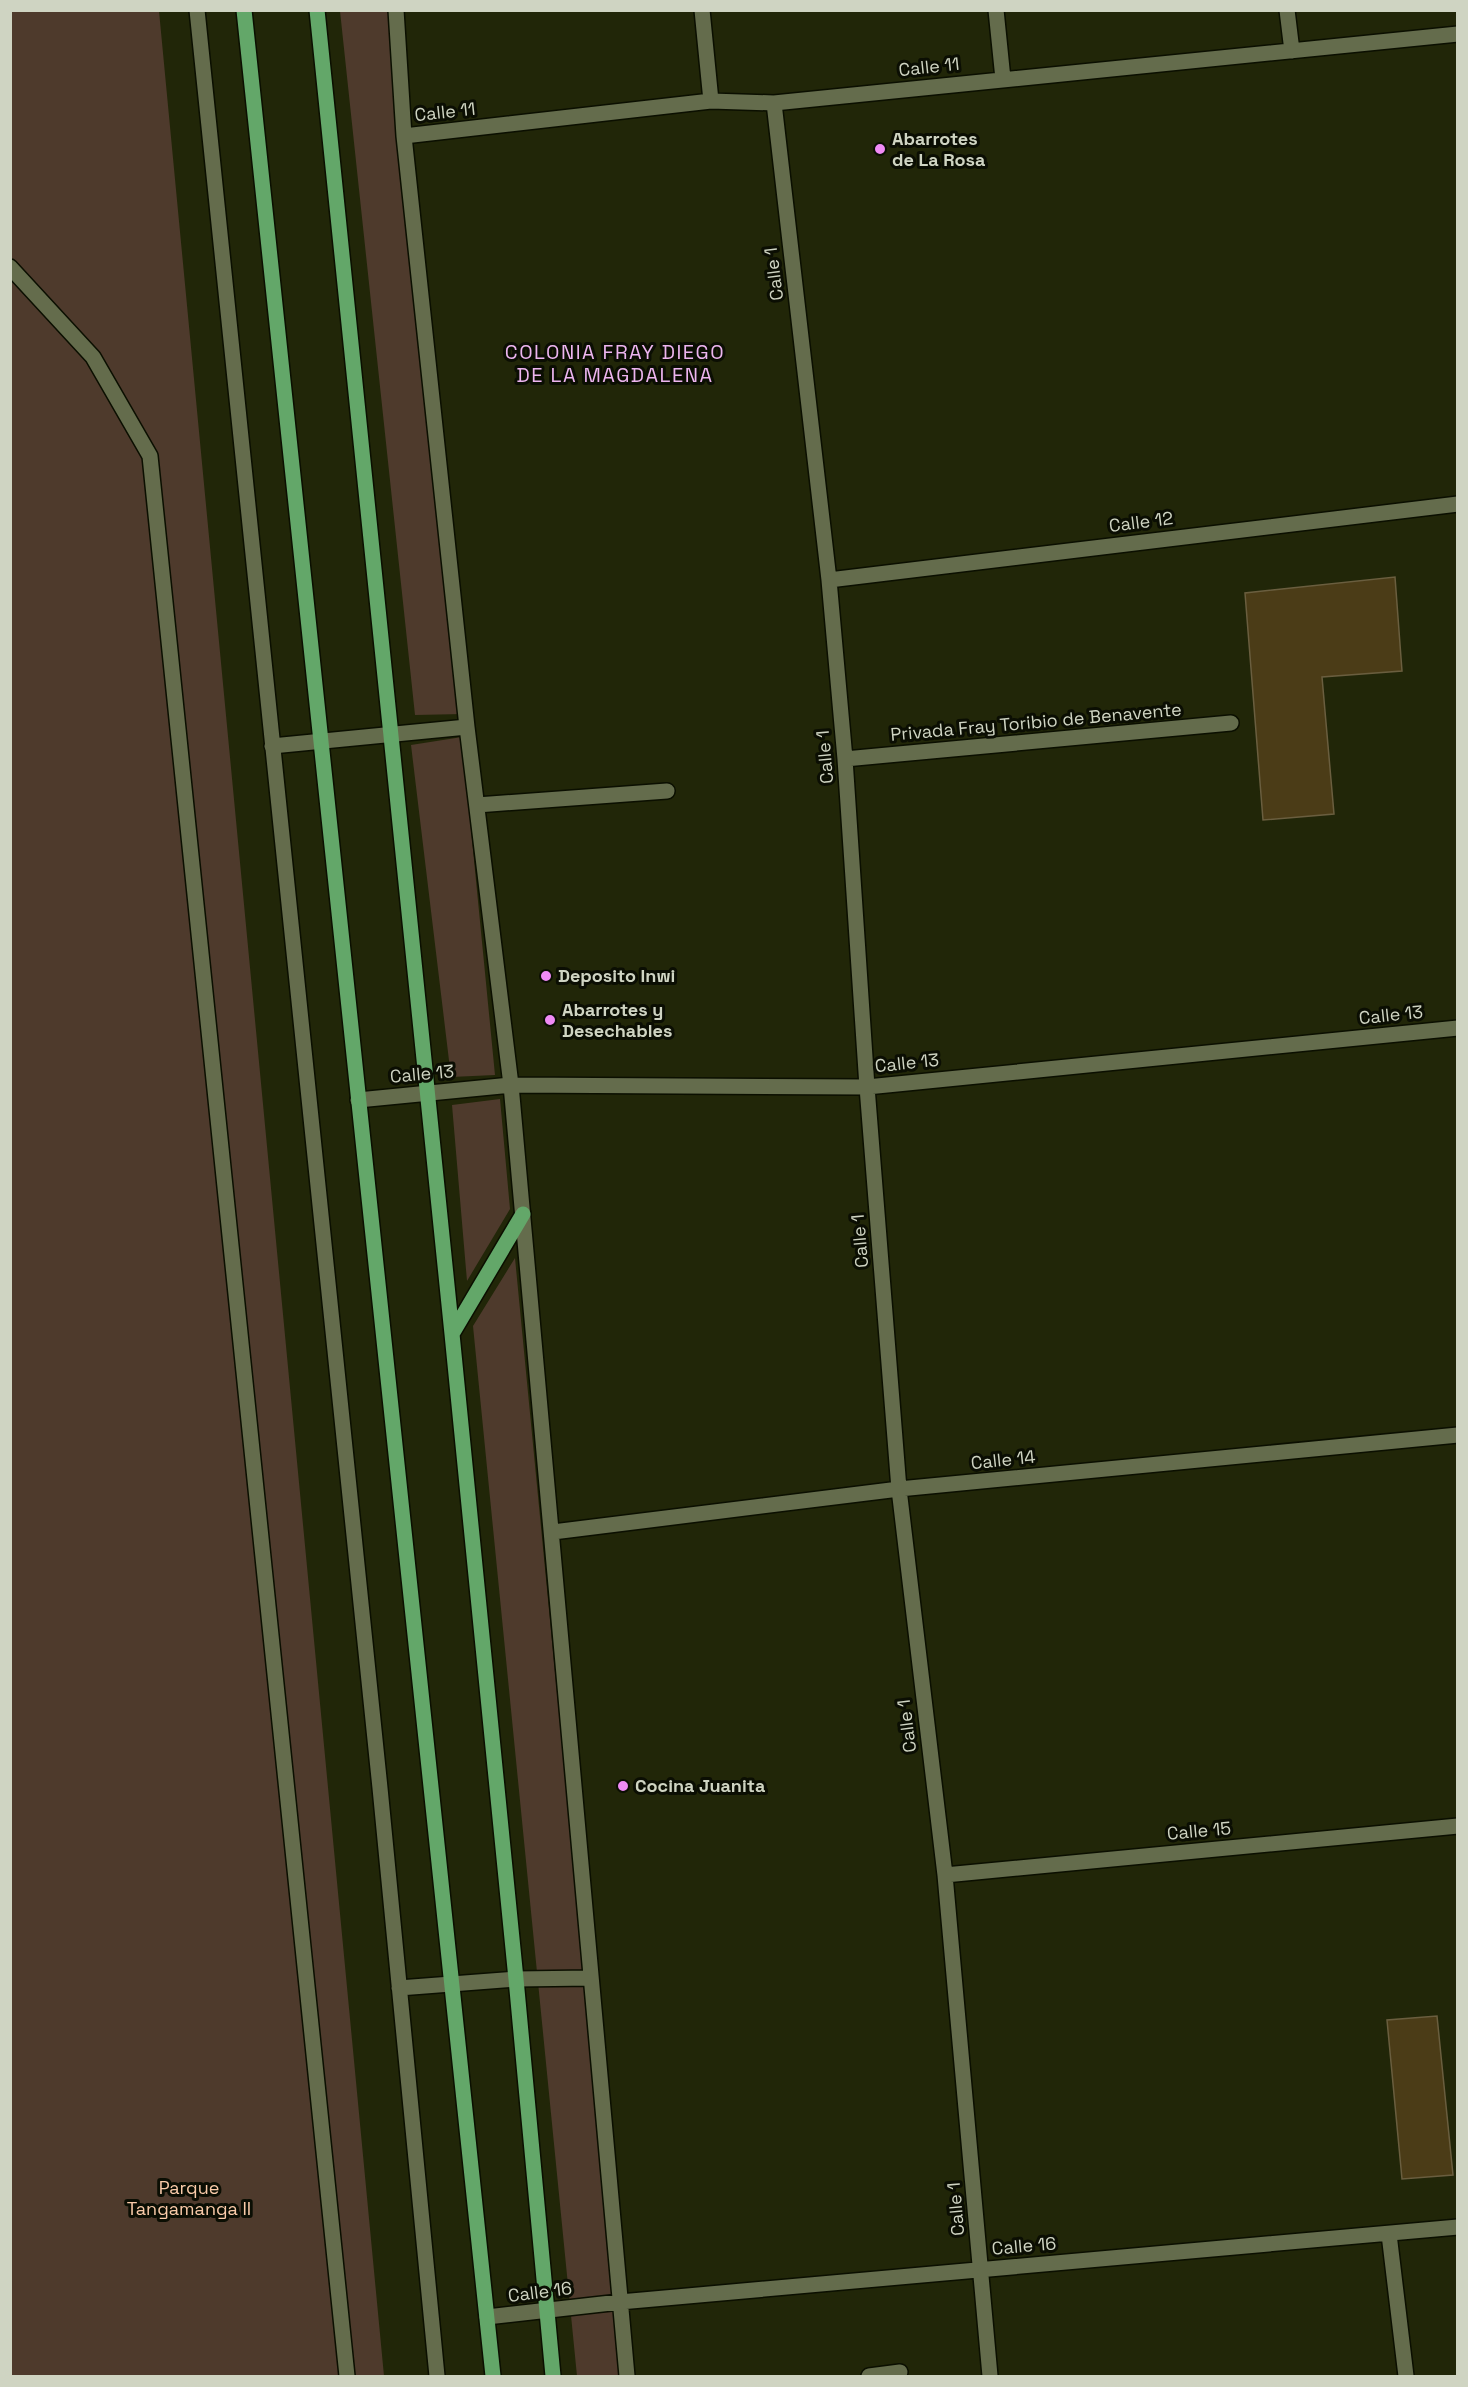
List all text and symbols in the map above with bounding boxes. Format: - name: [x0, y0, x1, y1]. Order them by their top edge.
- street label: Calle 11: [897, 52, 961, 81]
- street label: Calle 11: [413, 97, 477, 126]
- place label: Abarrotes de La Rosa: [892, 127, 986, 171]
- marker: Abarrotes de La Rosa: [873, 142, 887, 156]
- street label: Calle 1: [759, 246, 788, 302]
- district label: COLONIA FRAY DIEGO DE LA MAGDALENA: [505, 339, 725, 388]
- street label: Calle 12: [1108, 506, 1174, 537]
- street label: Privada Fray Toribio de Benavente: [889, 697, 1182, 746]
- street label: Calle 1: [811, 729, 838, 785]
- place label: Deposito Inwi: [558, 964, 675, 987]
- marker: Deposito Inwi: [539, 969, 553, 983]
- place label: Abarrotes y Desechables: [562, 998, 672, 1042]
- street label: Calle 13: [1358, 1000, 1424, 1029]
- marker: Abarrotes y Desechables: [543, 1013, 557, 1027]
- street label: Calle 13: [874, 1048, 940, 1077]
- street label: Calle 13: [389, 1059, 455, 1088]
- street label: Calle 1: [846, 1213, 873, 1269]
- street label: Calle 14: [970, 1445, 1036, 1474]
- street label: Calle 1: [892, 1698, 921, 1754]
- place label: Cocina Juanita: [635, 1774, 766, 1797]
- marker: Cocina Juanita: [616, 1779, 630, 1793]
- street label: Calle 15: [1166, 1816, 1232, 1845]
- park label: Parque Tangamanga II: [127, 2176, 251, 2220]
- street label: Calle 1: [942, 2181, 969, 2237]
- street label: Calle 16: [991, 2231, 1057, 2260]
- street label: Calle 16: [506, 2276, 573, 2307]

